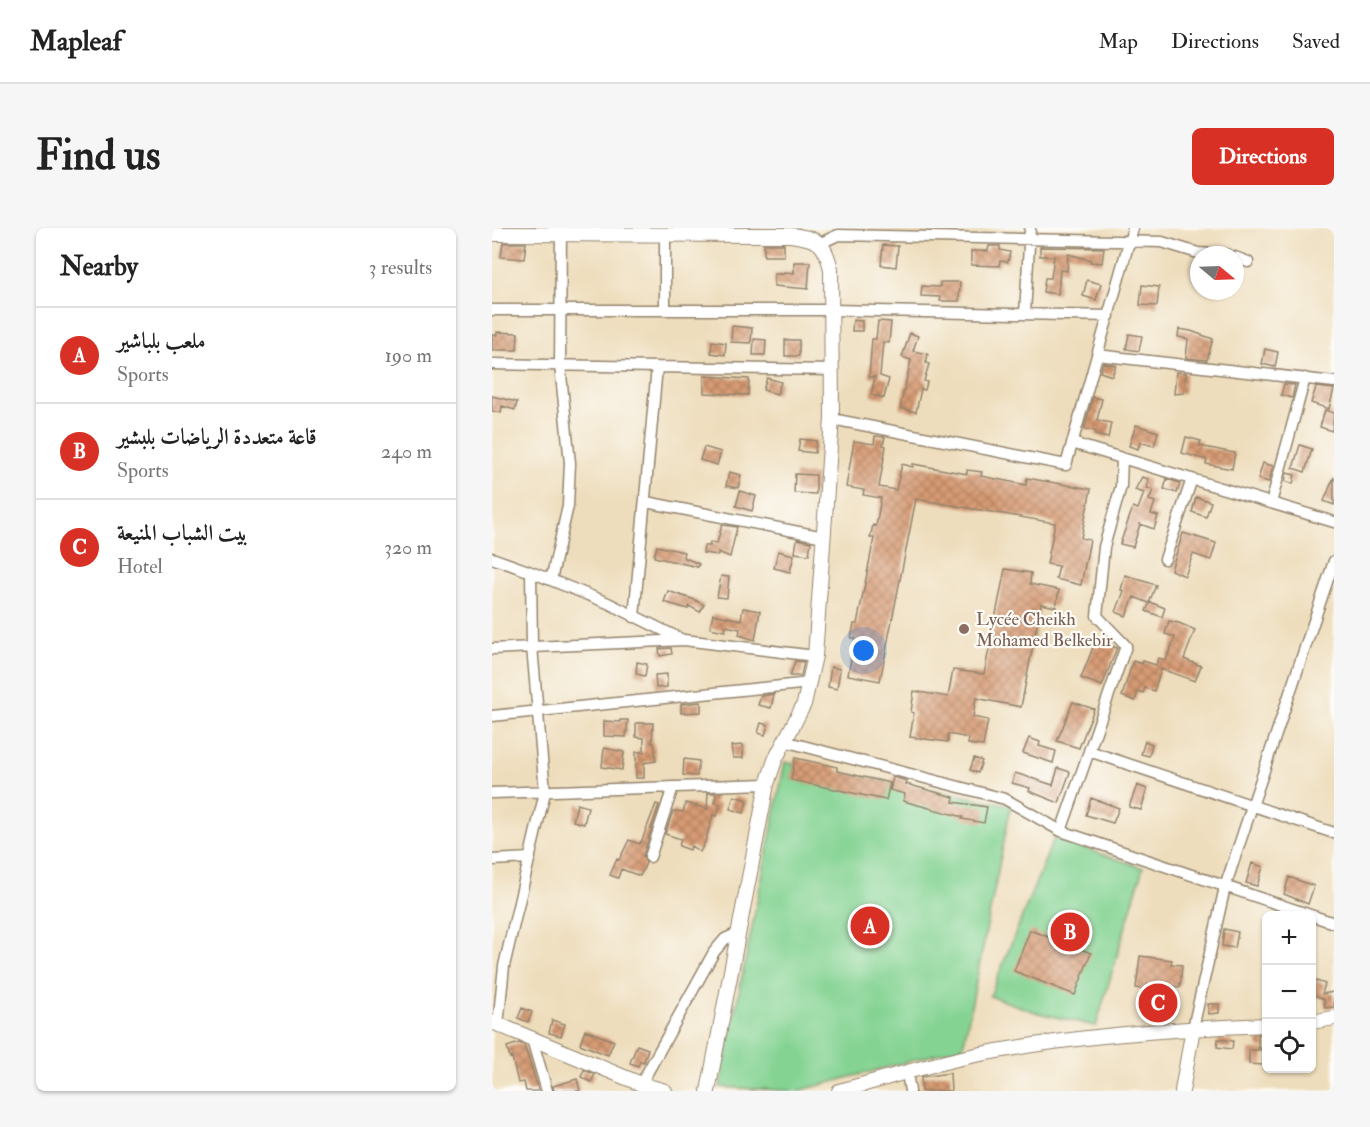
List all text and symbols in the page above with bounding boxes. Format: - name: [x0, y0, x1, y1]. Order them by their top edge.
- text: Mapleaf: [30, 24, 122, 59]
- text: Map: [1098, 28, 1138, 55]
- text: Directions: [1171, 28, 1259, 55]
- text: Saved: [1292, 28, 1340, 55]
- button: Directions: [1192, 128, 1334, 185]
- text: Find us: [36, 130, 160, 182]
- north arrow: [1190, 246, 1244, 300]
- text: Nearby: [60, 251, 138, 283]
- text: 3 results: [369, 255, 432, 280]
- text: ملعب بلباشير: [117, 327, 206, 355]
- text: A: [73, 343, 86, 368]
- text: 190 m: [385, 343, 432, 368]
- text: Sports: [117, 362, 169, 387]
- text: قاعة متعددة الرياضات بلبشير: [117, 423, 317, 451]
- text: B: [73, 439, 86, 464]
- text: 240 m: [381, 439, 432, 464]
- text: Sports: [117, 458, 169, 483]
- text: بيت الشباب المنيعة: [117, 519, 248, 547]
- text: C: [72, 535, 87, 560]
- text: 320 m: [384, 535, 432, 560]
- text: Hotel: [117, 554, 163, 579]
- place label: Lycée Cheikh Mohamed Belkebir: [976, 608, 1113, 652]
- marker: Lycée Cheikh Mohamed Belkebir: [957, 622, 971, 636]
- your location: [849, 636, 878, 665]
- pin: A: [850, 904, 890, 948]
- pin: B: [1050, 910, 1090, 954]
- map controls: [1262, 911, 1316, 1073]
- button: +: [1262, 911, 1316, 965]
- button: −: [1262, 965, 1316, 1019]
- pin: C: [1138, 980, 1178, 1026]
- button: locate: [1262, 1019, 1316, 1073]

